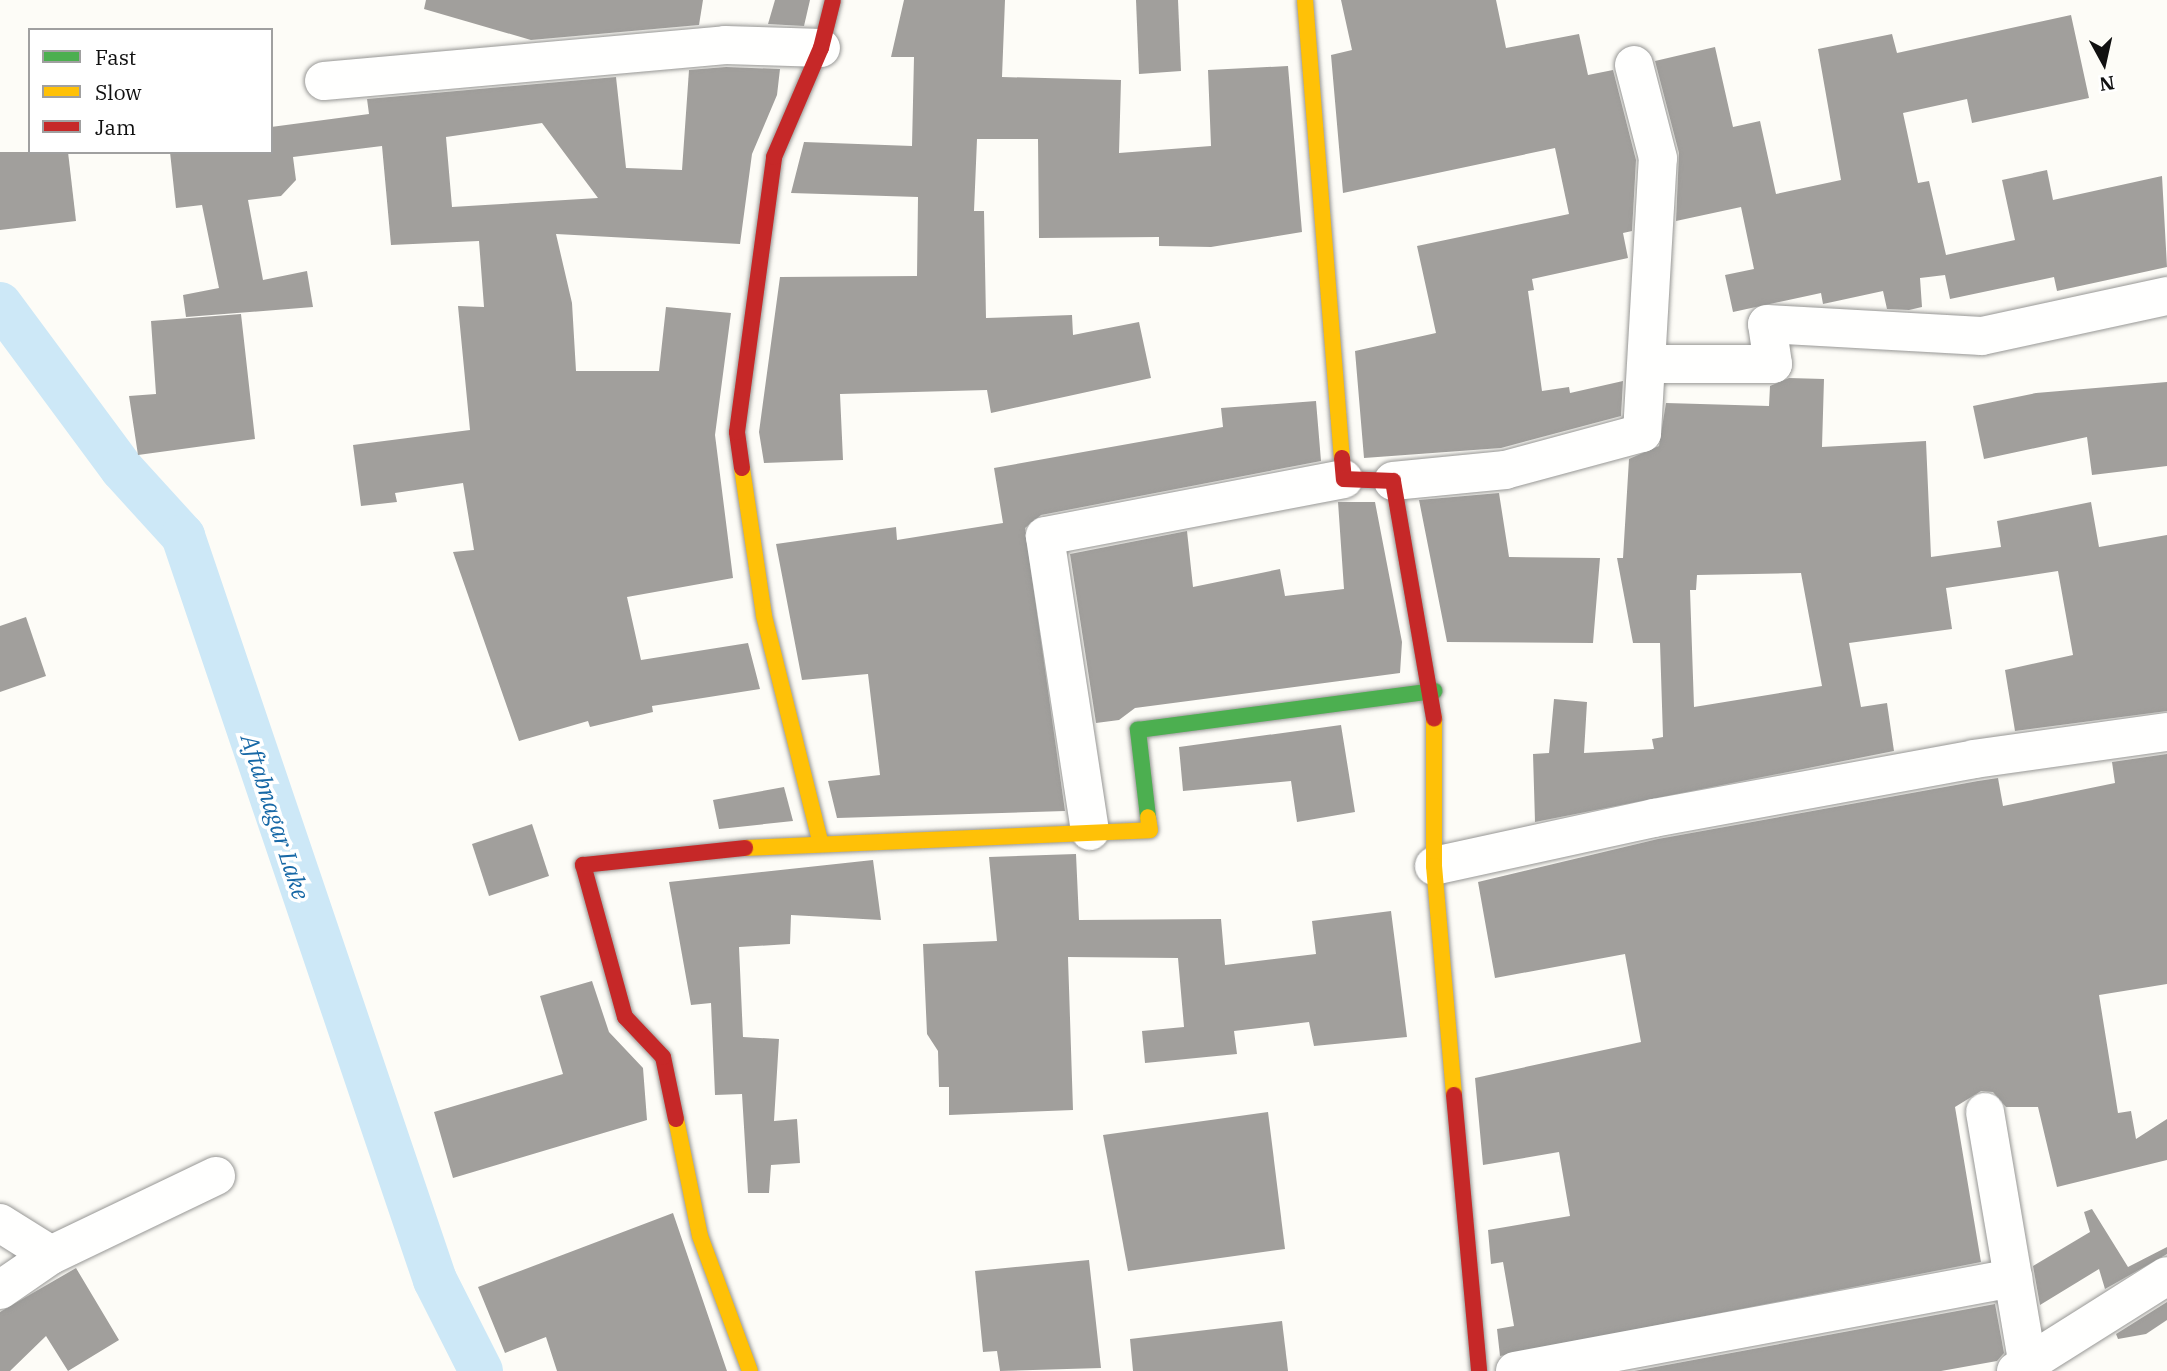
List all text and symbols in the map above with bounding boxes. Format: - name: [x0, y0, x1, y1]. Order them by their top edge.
- legend: [28, 28, 273, 154]
- north arrow: [2069, 28, 2139, 98]
- text: Fast: [95, 43, 136, 71]
- text: N: [2098, 71, 2116, 97]
- text: Slow: [95, 78, 142, 106]
- text: Jam: [95, 113, 136, 141]
- water label: Aftabnagar Lake: [235, 731, 315, 903]

